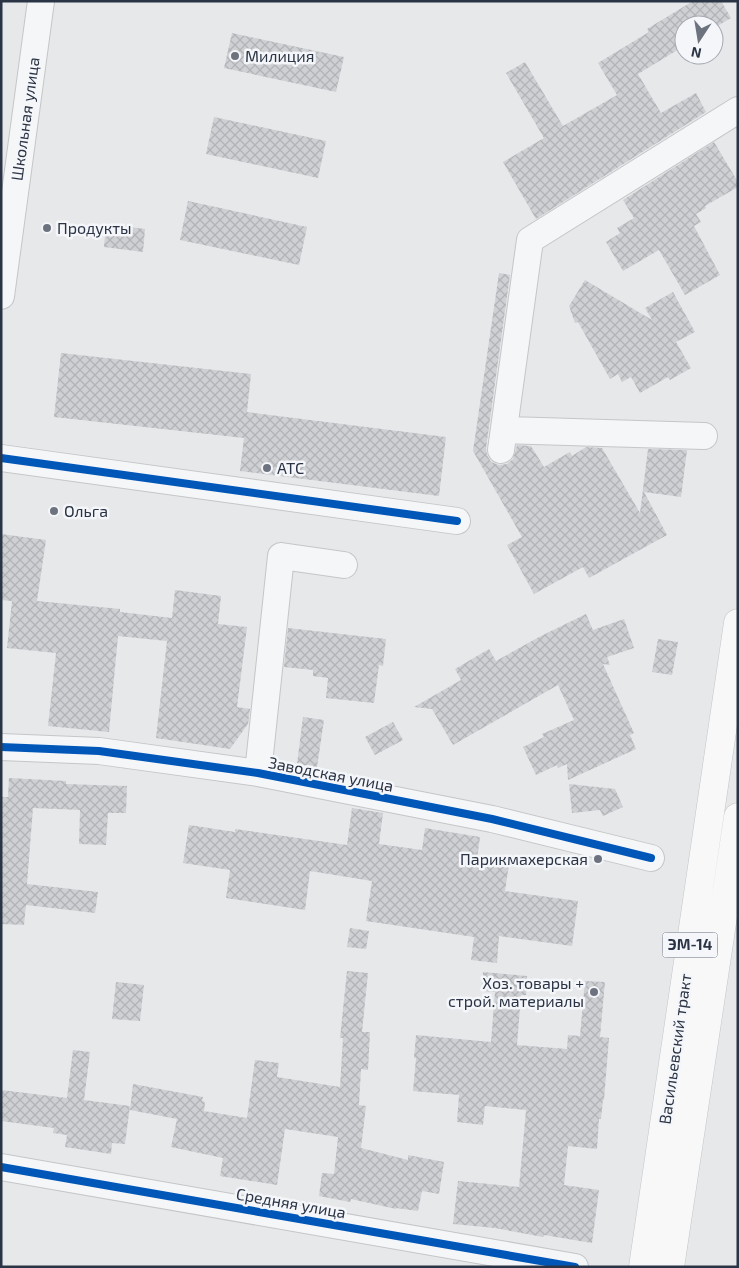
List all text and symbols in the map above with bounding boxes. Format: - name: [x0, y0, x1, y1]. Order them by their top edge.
- north arrow: [674, 15, 724, 65]
- text: N: [689, 44, 703, 63]
- place label: Милиция: [245, 46, 314, 65]
- marker: Милиция: [229, 50, 241, 62]
- street label: Школьная улица: [6, 56, 44, 182]
- place label: Продукты: [57, 218, 132, 238]
- marker: Продукты: [41, 222, 53, 234]
- place label: АТС: [277, 458, 304, 477]
- marker: АТС: [261, 462, 273, 474]
- place label: Ольга: [64, 501, 108, 520]
- marker: Ольга: [48, 505, 60, 517]
- street label: Заводская улица: [267, 752, 395, 796]
- place label: Парикмахерская: [460, 849, 588, 868]
- marker: Парикмахерская: [592, 853, 604, 865]
- road number: ЭМ-14: [662, 932, 718, 958]
- street label: Васильевский тракт: [655, 972, 695, 1125]
- place label: Хоз. товары + строй. материалы: [448, 973, 584, 1010]
- marker: Хоз. товары + строй. материалы: [588, 986, 600, 998]
- street label: Средняя улица: [234, 1183, 348, 1223]

